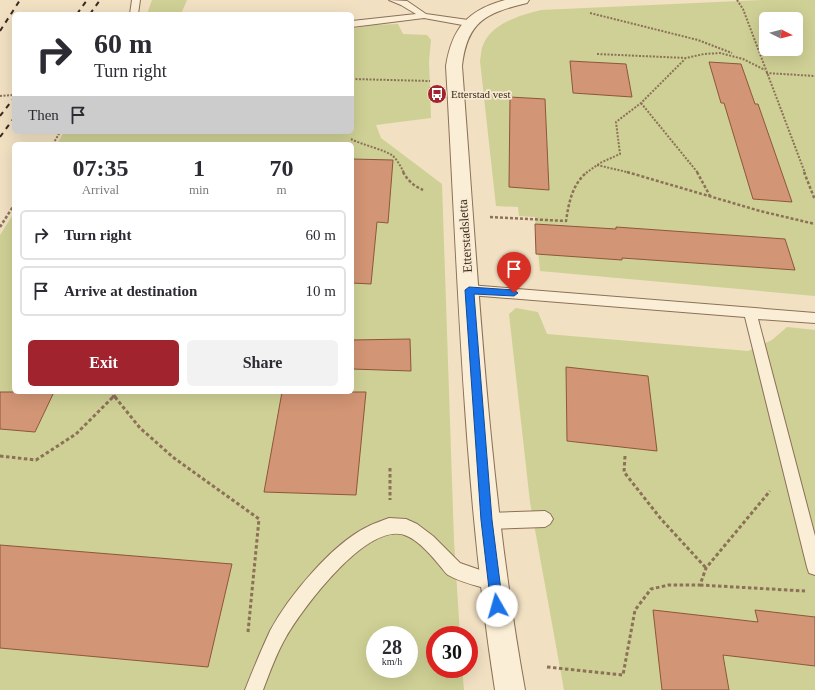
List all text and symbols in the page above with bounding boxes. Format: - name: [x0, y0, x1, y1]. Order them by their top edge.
- north arrow: [759, 12, 803, 56]
- map controls: [759, 12, 803, 56]
- icon: right: [28, 28, 80, 80]
- text: 60 m: [94, 28, 152, 59]
- text: Turn right: [94, 61, 167, 81]
- bus stop icon: Etterstad vest: [426, 83, 448, 105]
- place label: Etterstad vest: [451, 88, 511, 100]
- icon: arrive: [67, 104, 89, 126]
- text: Then: [28, 107, 59, 123]
- text: 07:35: [72, 155, 128, 181]
- text: 1: [193, 155, 205, 181]
- text: 70: [270, 155, 294, 181]
- text: Arrival: [82, 182, 119, 197]
- text: min: [189, 182, 209, 197]
- text: m: [276, 182, 287, 197]
- street label: Etterstadsletta: [455, 199, 475, 273]
- icon: right: [30, 224, 52, 246]
- text: Turn right: [64, 227, 131, 243]
- text: 60 m: [306, 227, 336, 243]
- pin: [497, 252, 531, 293]
- icon: arrive: [503, 258, 525, 280]
- icon: arrive: [30, 280, 52, 302]
- text: Arrive at destination: [64, 283, 197, 299]
- text: 10 m: [306, 283, 336, 299]
- button: Exit: [28, 340, 179, 386]
- button: Share: [187, 340, 338, 386]
- position arrow: [476, 585, 518, 627]
- speed limit sign: 30: [426, 626, 478, 678]
- text: 28: [382, 636, 402, 658]
- text: km/h: [382, 656, 402, 667]

